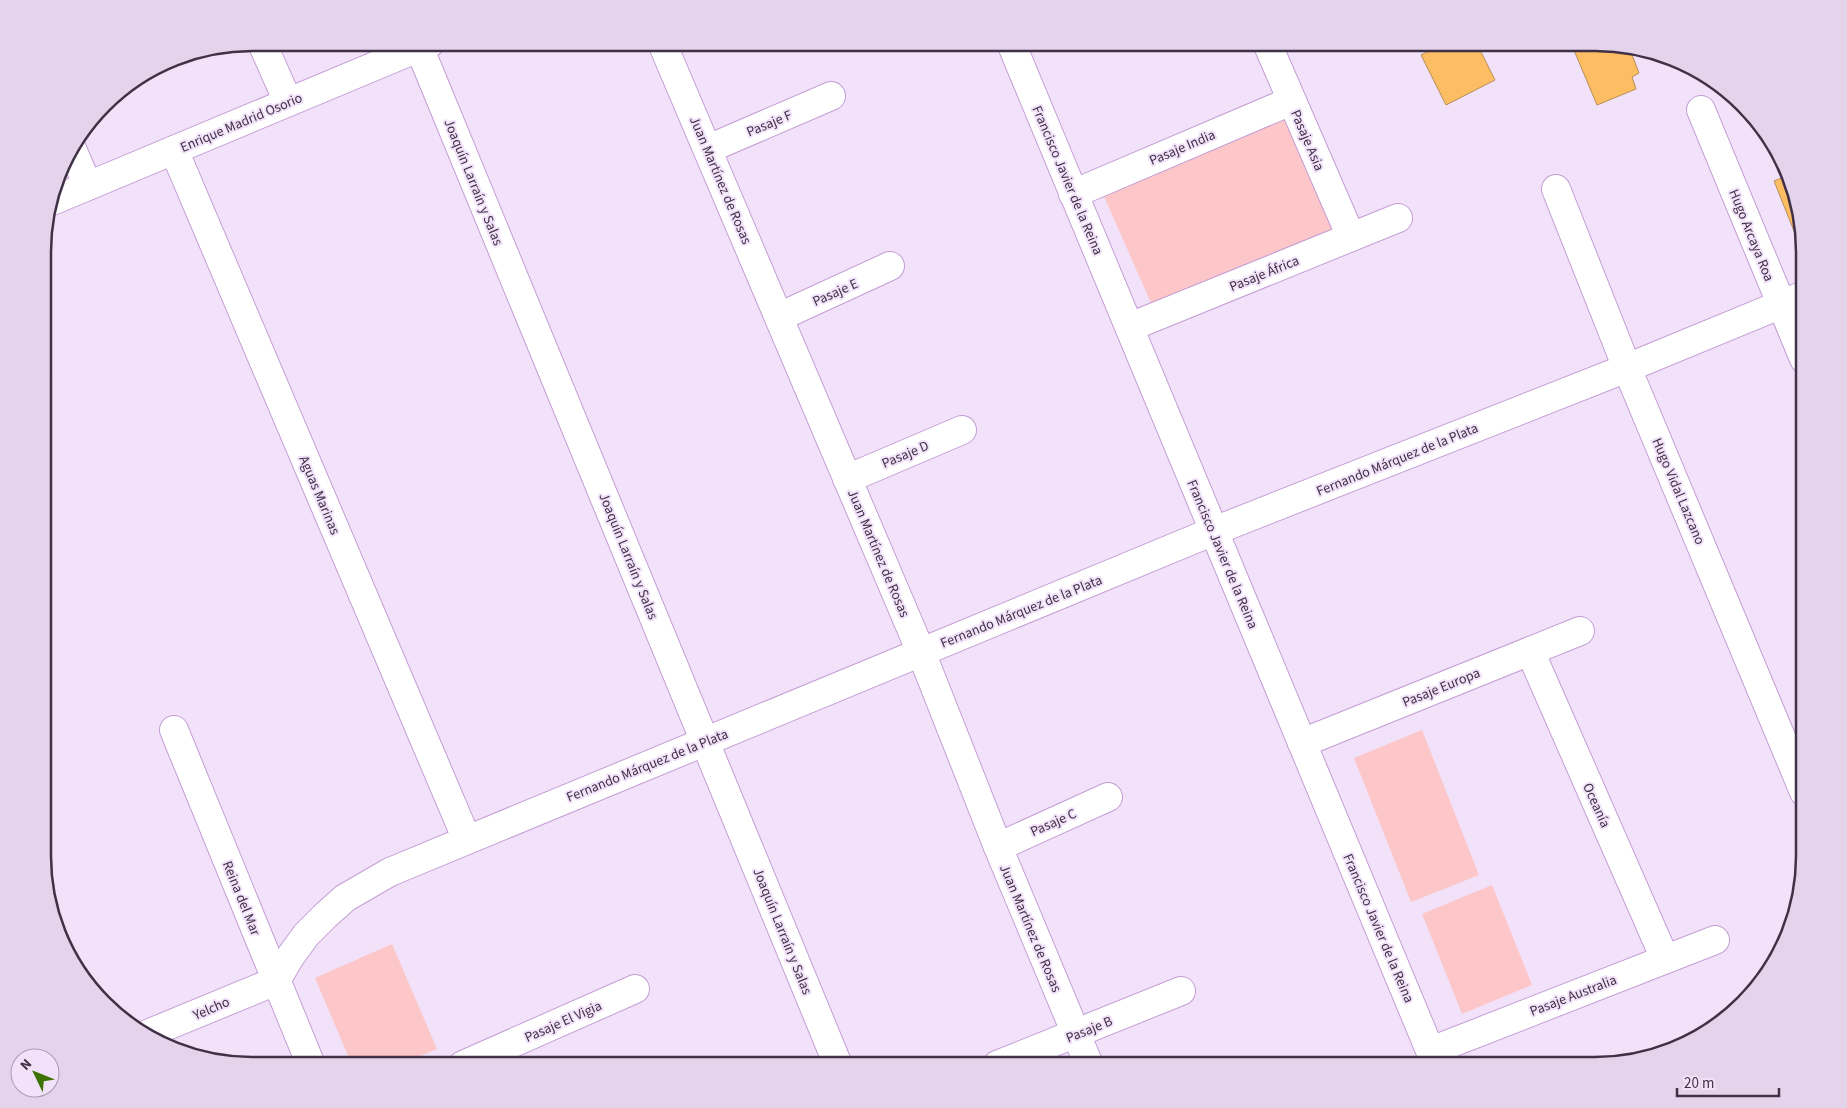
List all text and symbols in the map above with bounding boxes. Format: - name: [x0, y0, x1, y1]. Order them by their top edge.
- street label: Enrique Madrid Osorio: [177, 88, 306, 158]
- street label: Francisco Javier de la Reina: [1027, 103, 1108, 258]
- street label: Pasaje F: [744, 105, 795, 142]
- street label: Pasaje Asia: [1285, 107, 1329, 174]
- street label: Juan Martínez de Rosas: [684, 113, 756, 248]
- street label: Joaquín Larraín y Salas: [439, 116, 508, 249]
- street label: Pasaje India: [1146, 125, 1219, 171]
- street label: Hugo Arcaya Roa: [1723, 186, 1779, 285]
- street label: Pasaje África: [1226, 251, 1302, 297]
- street label: Pasaje E: [809, 274, 861, 312]
- street label: Fernando Márquez de la Plata: [1313, 418, 1481, 502]
- street label: Hugo Vidal Lazcano: [1647, 435, 1710, 548]
- street label: Pasaje D: [879, 436, 932, 474]
- street label: Aguas Marinas: [293, 453, 345, 538]
- street label: Francisco Javier de la Reina: [1182, 477, 1263, 632]
- street label: Juan Martínez de Rosas: [842, 486, 914, 621]
- street label: Joaquín Larraín y Salas: [594, 490, 663, 623]
- street label: Fernando Márquez de la Plata: [937, 570, 1105, 654]
- street label: Pasaje Europa: [1399, 663, 1483, 713]
- street label: Fernando Márquez de la Plata: [563, 724, 731, 808]
- street label: Oceanía: [1577, 780, 1615, 831]
- street label: Pasaje C: [1027, 804, 1080, 842]
- street label: Francisco Javier de la Reina: [1338, 851, 1419, 1006]
- street label: Reina del Mar: [217, 858, 265, 939]
- street label: Juan Martínez de Rosas: [994, 861, 1066, 996]
- street label: Joaquín Larraín y Salas: [748, 865, 817, 998]
- street label: Pasaje Australia: [1527, 970, 1620, 1022]
- street label: Yelcho: [189, 992, 233, 1026]
- street label: Pasaje El Vigia: [522, 996, 605, 1048]
- street label: Pasaje B: [1063, 1012, 1116, 1048]
- north arrow: [10, 1048, 60, 1098]
- text: N: [16, 1055, 37, 1075]
- scale bar: [1677, 1066, 1780, 1098]
- text: 20 m: [1684, 1073, 1714, 1094]

